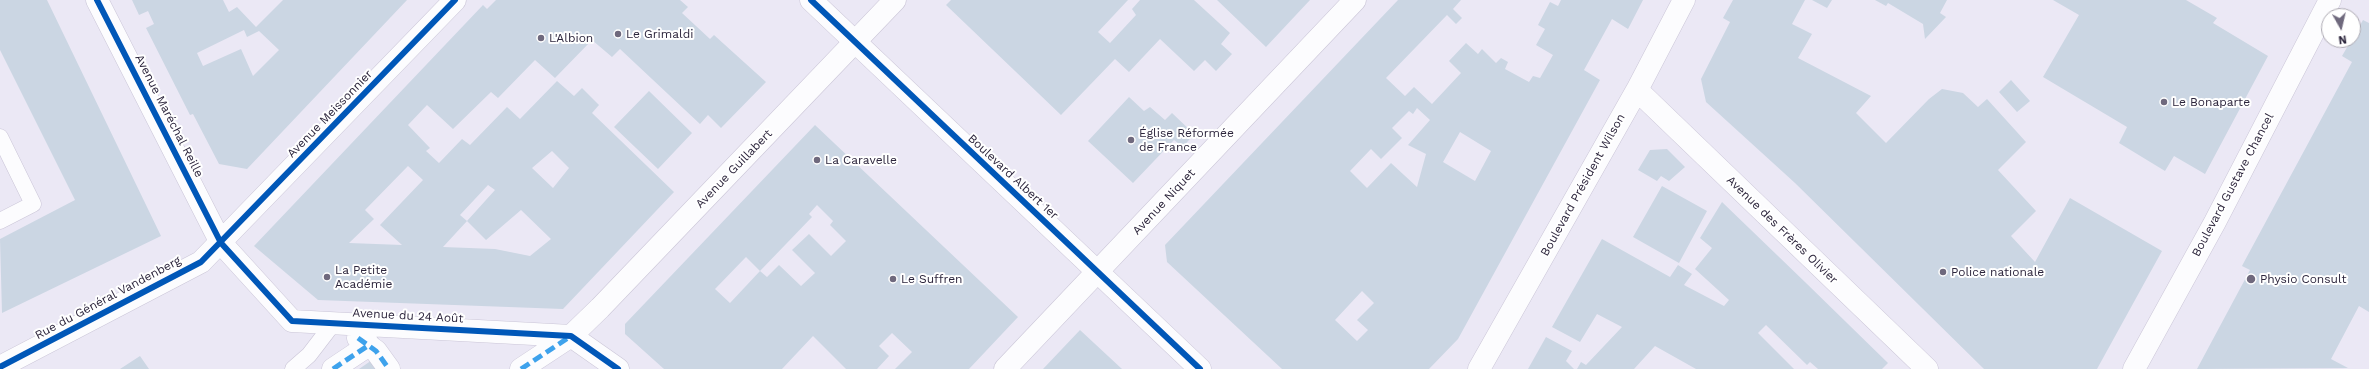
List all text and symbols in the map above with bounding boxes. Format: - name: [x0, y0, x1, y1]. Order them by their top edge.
- north arrow: [2321, 8, 2361, 48]
- place label: Le Grimaldi: [626, 27, 693, 41]
- marker: Le Grimaldi: [613, 29, 623, 39]
- place label: L'Albion: [549, 31, 593, 45]
- text: N: [2338, 32, 2348, 46]
- marker: L'Albion: [536, 33, 546, 43]
- street label: Avenue Maréchal Reille: [132, 52, 206, 180]
- street label: Avenue Meissonnier: [284, 67, 376, 161]
- place label: Le Bonaparte: [2172, 95, 2250, 109]
- marker: Le Bonaparte: [2159, 97, 2169, 107]
- street label: Boulevard Président Wilson: [1538, 111, 1628, 259]
- street label: Boulevard Gustave Chancel: [2189, 111, 2277, 259]
- place label: Église Réformée de France: [1139, 126, 1234, 154]
- street label: Avenue Guillabert: [693, 127, 775, 211]
- street label: Boulevard Albert 1er: [965, 131, 1061, 223]
- marker: Église Réformée de France: [1126, 135, 1136, 145]
- place label: La Caravelle: [825, 153, 897, 167]
- marker: La Caravelle: [812, 155, 822, 165]
- street label: Avenue Niquet: [1130, 166, 1198, 238]
- street label: Avenue des Frères Olivier: [1723, 173, 1841, 287]
- street label: Rue du Général Vandenberg: [33, 253, 183, 343]
- place label: La Petite Académie: [335, 263, 392, 291]
- place label: Police nationale: [1951, 265, 2044, 279]
- marker: Police nationale: [1938, 267, 1948, 277]
- marker: La Petite Académie: [322, 272, 332, 282]
- place label: Le Suffren: [901, 272, 963, 286]
- place label: Physio Consult: [2260, 272, 2346, 286]
- marker: Physio Consult: [2245, 273, 2257, 285]
- marker: Le Suffren: [888, 274, 898, 284]
- street label: Avenue du 24 Août: [352, 306, 464, 326]

